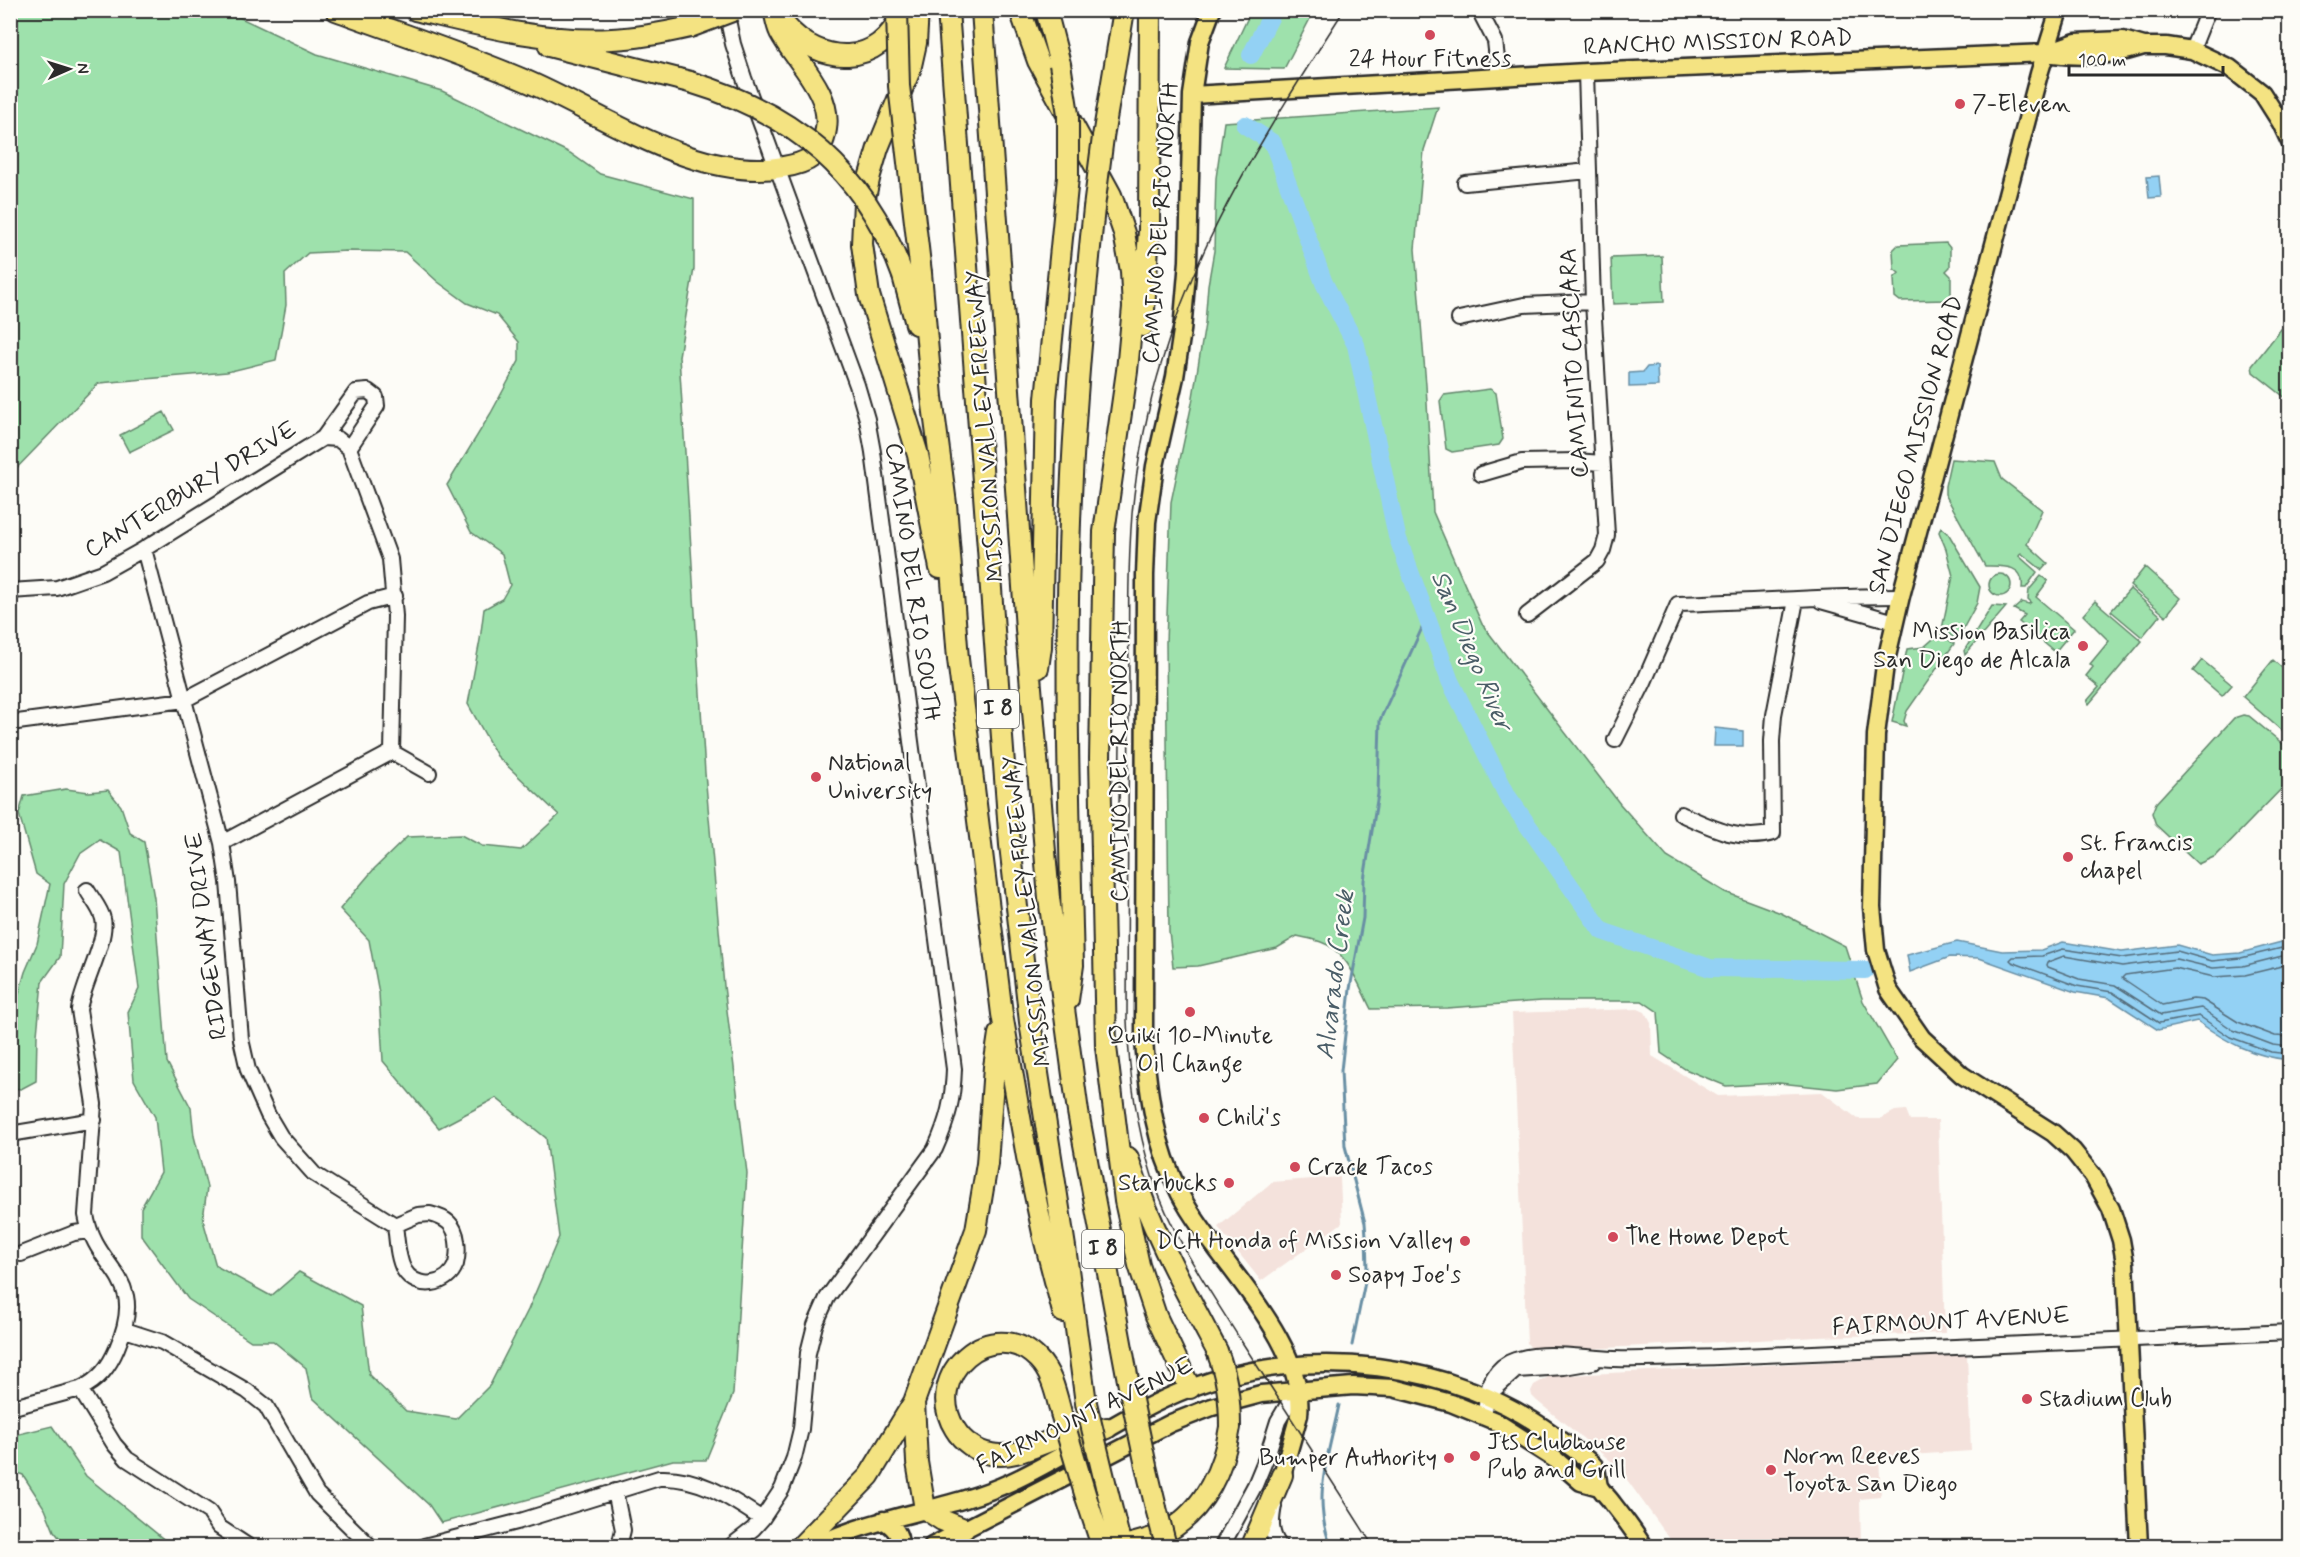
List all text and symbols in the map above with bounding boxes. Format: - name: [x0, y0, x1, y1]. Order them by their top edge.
- street label: RANCHO MISSION ROAD: [1583, 23, 1853, 63]
- marker: 24 Hour Fitness: [1423, 28, 1437, 42]
- north arrow: [39, 39, 99, 99]
- scale bar: [2069, 39, 2224, 77]
- place label: 24 Hour Fitness: [1349, 44, 1512, 75]
- text: 100 m: [2078, 49, 2126, 73]
- text: N: [72, 62, 93, 74]
- street label: CAMINO DEL RIO NORTH: [1136, 81, 1186, 365]
- place label: 7-Eleven: [1972, 89, 2071, 120]
- marker: 7-Eleven: [1953, 97, 1967, 111]
- street label: CAMINITO CASCARA: [1553, 247, 1597, 479]
- street label: MISSION VALLEY FREEWAY: [960, 269, 1012, 583]
- street label: SAN DIEGO MISSION ROAD: [1861, 292, 1971, 598]
- street label: CANTERBURY DRIVE: [79, 414, 303, 566]
- street label: CAMINO DEL RIO SOUTH: [877, 441, 947, 724]
- water label: San Diego River: [1422, 566, 1521, 739]
- place label: Mission Basilica San Diego de Alcala: [1873, 617, 2071, 676]
- street label: CAMINO DEL RIO NORTH: [1105, 620, 1136, 902]
- marker: Mission Basilica San Diego de Alcala: [2076, 639, 2090, 653]
- road number: I 8: [977, 690, 1019, 728]
- place label: National University: [828, 748, 932, 807]
- street label: MISSION VALLEY FREEWAY: [996, 754, 1060, 1068]
- marker: National University: [809, 770, 823, 784]
- place label: St. Francis chapel: [2080, 828, 2193, 887]
- street label: RIDGEWAY DRIVE: [179, 831, 235, 1041]
- marker: St. Francis chapel: [2061, 850, 2075, 864]
- water label: Alvarado Creek: [1309, 887, 1363, 1062]
- marker: Quiki 10-Minute Oil Change: [1183, 1005, 1197, 1019]
- place label: Quiki 10-Minute Oil Change: [1107, 1021, 1273, 1083]
- place label: Chili's: [1216, 1103, 1281, 1134]
- marker: Chili's: [1197, 1111, 1211, 1125]
- place label: Crack Tacos: [1307, 1152, 1433, 1183]
- marker: Crack Tacos: [1288, 1160, 1302, 1174]
- place label: Starbucks: [1118, 1168, 1217, 1199]
- marker: Starbucks: [1222, 1176, 1236, 1190]
- place label: The Home Depot: [1625, 1222, 1789, 1253]
- place label: DCH Honda of Mission Valley: [1156, 1226, 1453, 1257]
- road number: I 8: [1082, 1230, 1124, 1268]
- marker: The Home Depot: [1606, 1230, 1620, 1244]
- marker: DCH Honda of Mission Valley: [1458, 1234, 1472, 1248]
- place label: Soapy Joe's: [1348, 1260, 1461, 1291]
- marker: Soapy Joe's: [1329, 1268, 1343, 1282]
- street label: FAIRMOUNT AVENUE: [1831, 1300, 2071, 1344]
- street label: FAIRMOUNT AVENUE: [971, 1350, 1199, 1482]
- place label: Stadium Club: [2039, 1384, 2172, 1415]
- marker: Stadium Club: [2020, 1392, 2034, 1406]
- place label: Jts Clubhouse Pub and Grill: [1487, 1427, 1626, 1486]
- place label: Norm Reeves Toyota San Diego: [1783, 1441, 1957, 1500]
- place label: Bumper Authority: [1259, 1443, 1437, 1474]
- marker: Jts Clubhouse Pub and Grill: [1468, 1449, 1482, 1463]
- marker: Bumper Authority: [1442, 1451, 1456, 1465]
- marker: Norm Reeves Toyota San Diego: [1764, 1463, 1778, 1477]

